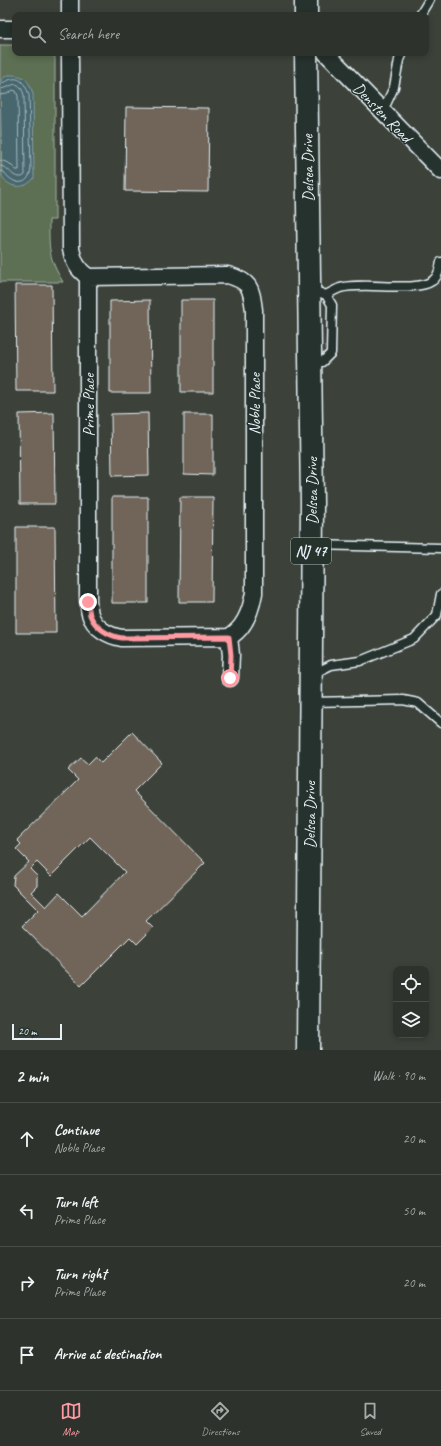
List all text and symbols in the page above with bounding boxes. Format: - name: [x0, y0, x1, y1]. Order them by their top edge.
- search box: [12, 12, 429, 56]
- icon: search: [26, 23, 48, 45]
- text: Search here: [58, 25, 119, 44]
- street label: Densten Road: [349, 78, 418, 149]
- street label: Delsea Drive: [297, 132, 319, 202]
- street label: Noble Place: [245, 371, 265, 435]
- street label: Prime Place: [79, 372, 99, 436]
- street label: Delsea Drive: [302, 456, 322, 525]
- road number: NJ 47: [291, 538, 331, 564]
- route end: [79, 593, 97, 611]
- route start: [221, 669, 239, 687]
- street label: Delsea Drive: [300, 780, 320, 849]
- map controls: [393, 966, 429, 1038]
- button: locate: [393, 966, 429, 1002]
- button: layers: [393, 1002, 429, 1038]
- scale bar: [12, 1022, 62, 1041]
- text: 20 m: [18, 1024, 37, 1038]
- text: 2 min: [16, 1066, 49, 1087]
- text: Walk · 90 m: [372, 1068, 425, 1084]
- text: Continue: [54, 1121, 99, 1140]
- icon: ahead: [16, 1128, 38, 1150]
- text: 20 m: [403, 1131, 425, 1147]
- text: Noble Place: [54, 1140, 104, 1156]
- text: Turn left: [54, 1193, 97, 1212]
- icon: left: [16, 1200, 38, 1222]
- text: 50 m: [403, 1203, 425, 1219]
- text: Prime Place: [54, 1212, 105, 1228]
- text: Turn right: [54, 1265, 107, 1284]
- icon: right: [16, 1272, 38, 1294]
- text: 20 m: [403, 1275, 425, 1291]
- text: Prime Place: [54, 1284, 105, 1300]
- icon: arrive: [16, 1344, 38, 1366]
- text: Arrive at destination: [54, 1345, 161, 1364]
- tab: Map: [60, 1400, 82, 1438]
- tab: Directions: [201, 1400, 240, 1438]
- tab: Saved: [359, 1400, 381, 1438]

